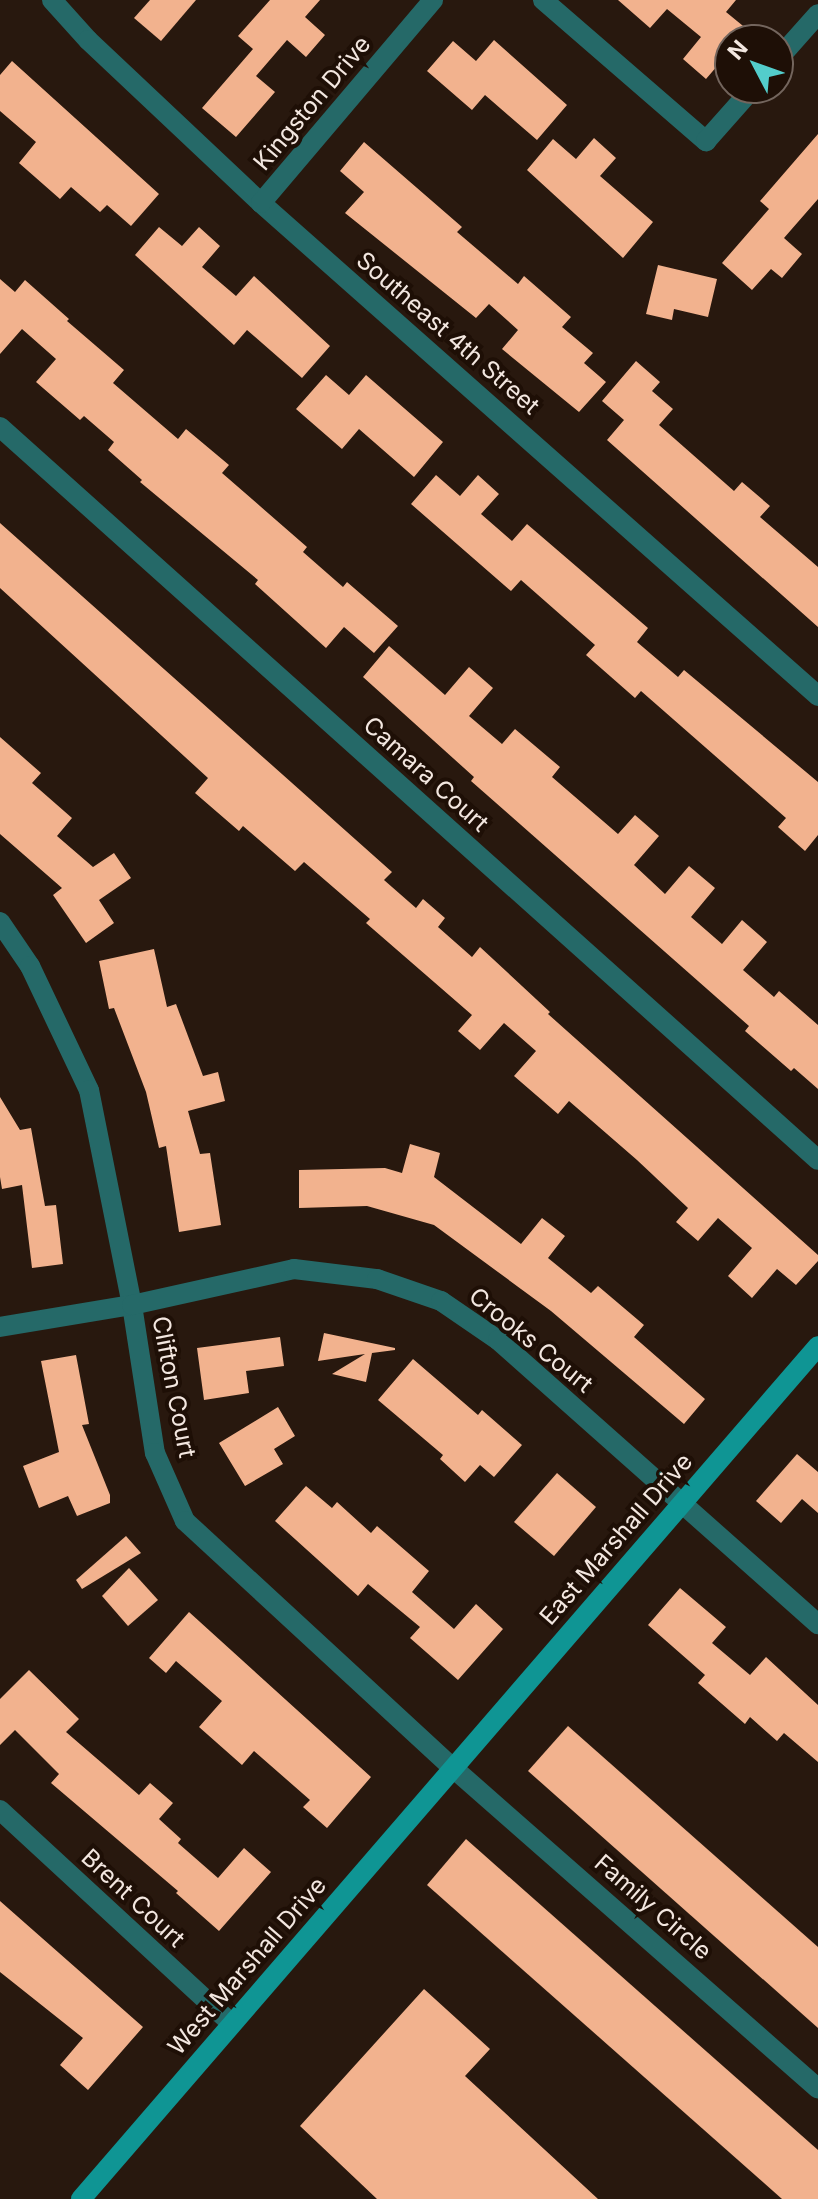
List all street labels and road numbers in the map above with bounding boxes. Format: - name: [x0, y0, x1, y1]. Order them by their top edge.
- street label: Kingston Drive: [247, 30, 377, 176]
- street label: Southeast 4th Street: [351, 246, 545, 420]
- street label: Camara Court: [358, 710, 494, 838]
- street label: Crooks Court: [463, 1281, 599, 1399]
- street label: Clifton Court: [146, 1314, 202, 1460]
- street label: East Marshall Drive: [534, 1447, 698, 1631]
- street label: Brent Court: [75, 1843, 191, 1953]
- street label: Family Circle: [589, 1848, 717, 1966]
- street label: West Marshall Drive: [162, 1871, 332, 2061]

